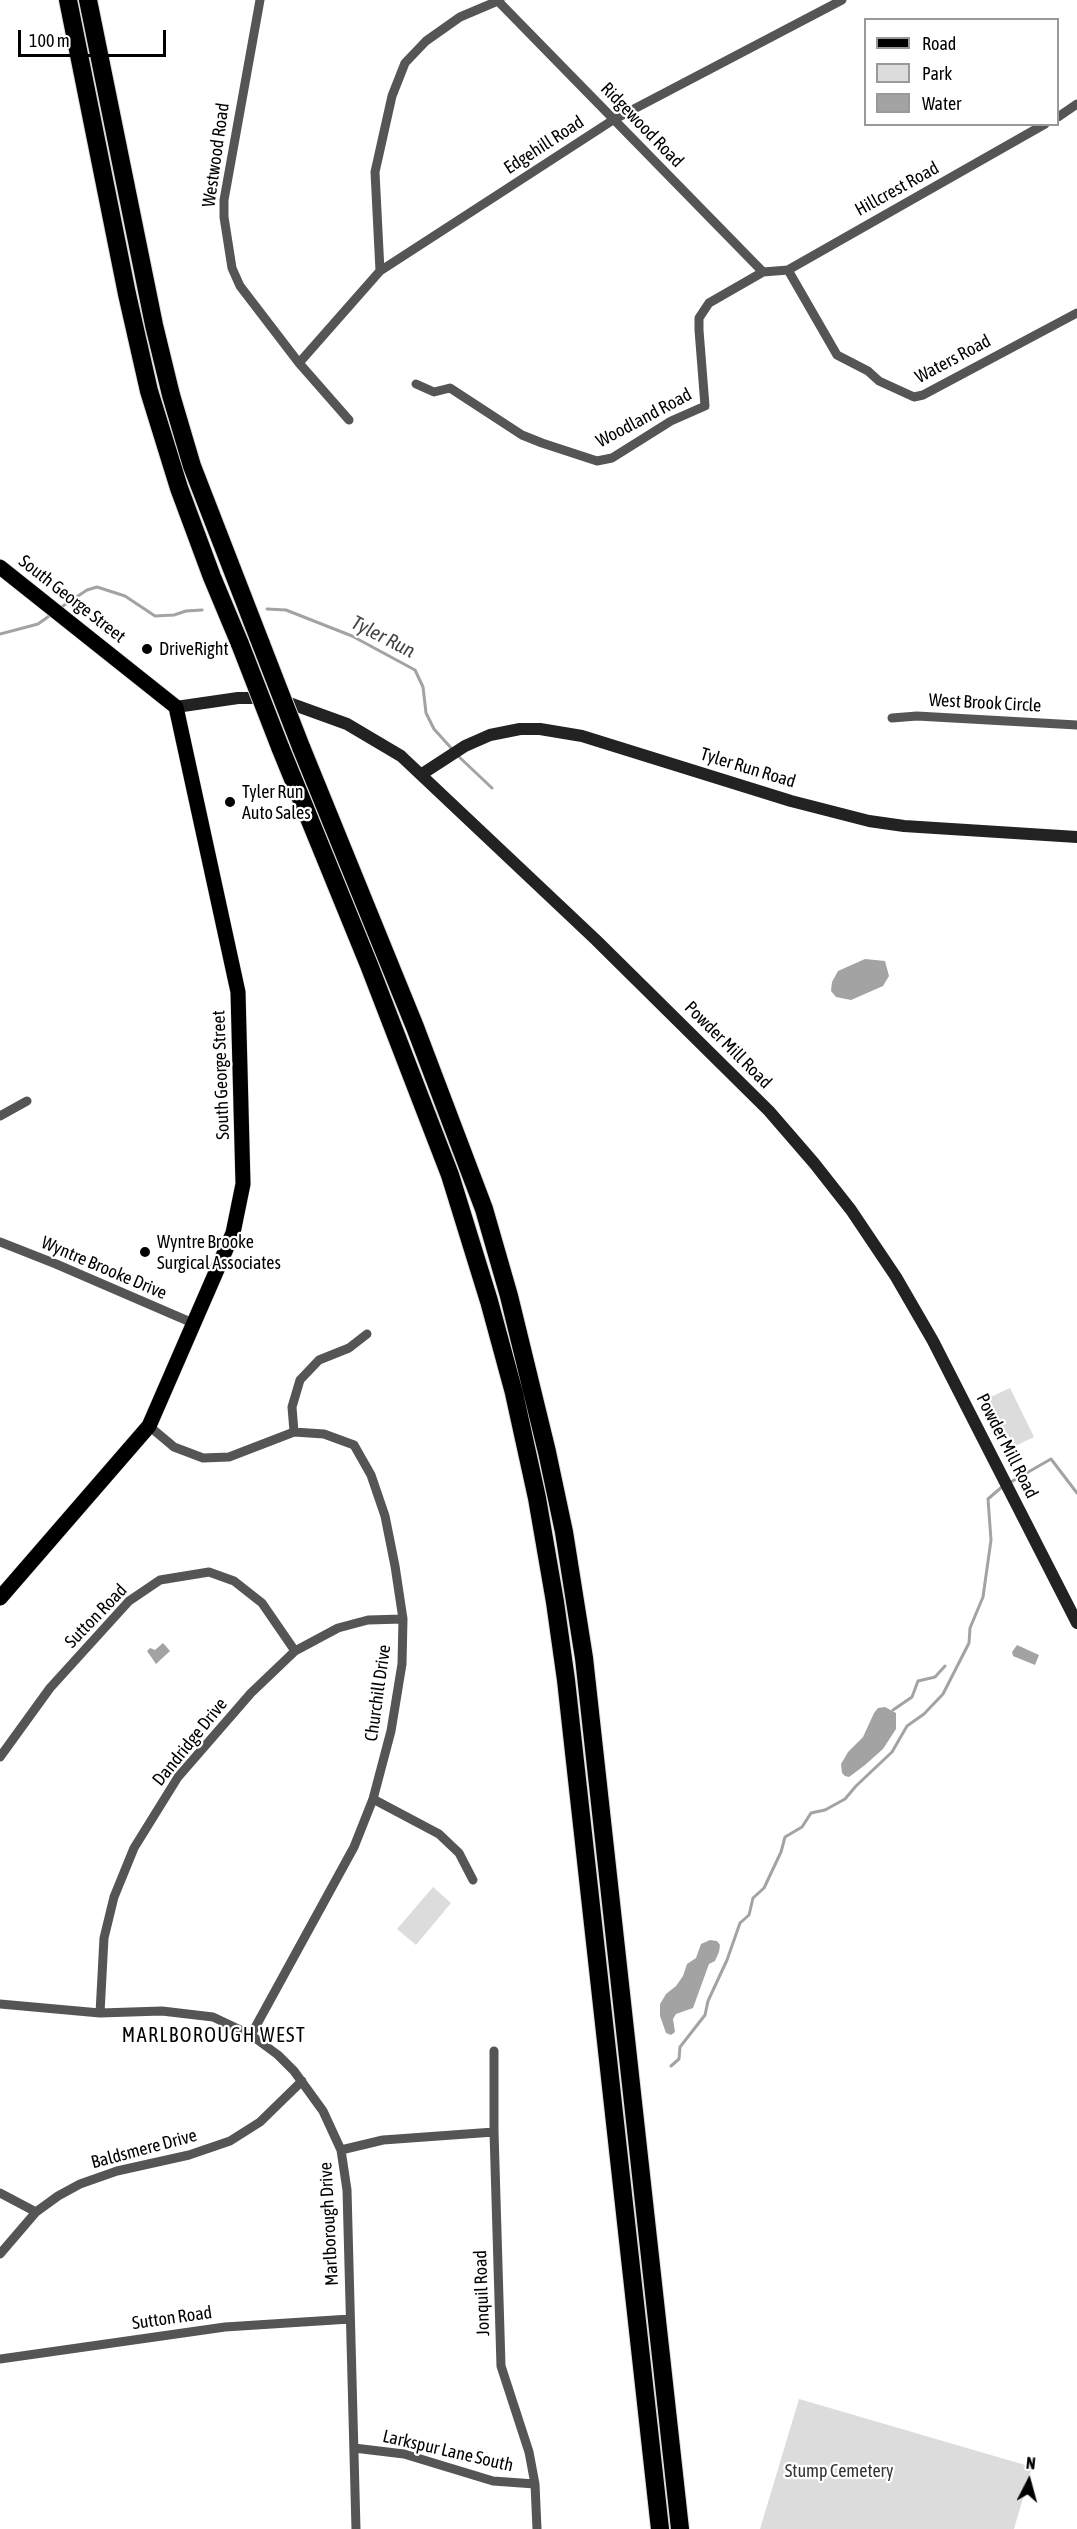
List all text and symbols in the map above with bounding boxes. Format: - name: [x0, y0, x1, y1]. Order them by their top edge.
- scale bar: [21, 18, 170, 56]
- legend: [864, 18, 1059, 126]
- text: 100 m: [29, 30, 70, 51]
- text: Road: [922, 33, 956, 54]
- text: Park: [922, 63, 952, 84]
- street label: Ridgewood Road: [596, 78, 688, 172]
- text: Water: [922, 93, 961, 114]
- street label: Westwood Road: [198, 101, 234, 209]
- street label: Edgehill Road: [500, 111, 588, 179]
- street label: Hillcrest Road: [851, 157, 943, 221]
- street label: Waters Road: [911, 330, 995, 388]
- street label: Woodland Road: [592, 384, 696, 452]
- street label: South George Street: [14, 551, 130, 647]
- water label: Tyler Run: [347, 611, 419, 663]
- place label: DriveRight: [159, 638, 229, 660]
- marker: DriveRight: [140, 642, 154, 656]
- street label: West Brook Circle: [928, 689, 1042, 717]
- street label: Tyler Run Road: [698, 743, 798, 793]
- place label: Tyler Run Auto Sales: [242, 781, 310, 824]
- marker: Tyler Run Auto Sales: [223, 795, 237, 809]
- street label: Powder Mill Road: [680, 997, 776, 1093]
- street label: South George Street: [208, 1010, 234, 1140]
- place label: Wyntre Brooke Surgical Associates: [157, 1231, 281, 1274]
- street label: Wyntre Brooke Drive: [38, 1232, 170, 1304]
- marker: Wyntre Brooke Surgical Associates: [138, 1245, 152, 1259]
- street label: Powder Mill Road: [971, 1390, 1043, 1502]
- street label: Sutton Road: [60, 1580, 132, 1652]
- street label: Churchill Drive: [361, 1643, 395, 1743]
- street label: Dandridge Drive: [148, 1694, 232, 1790]
- district label: MARLBOROUGH WEST: [122, 2024, 306, 2048]
- street label: Baldsmere Drive: [89, 2125, 199, 2173]
- street label: Marlborough Drive: [315, 2162, 343, 2286]
- street label: Jonquil Road: [470, 2250, 494, 2336]
- street label: Sutton Road: [131, 2302, 213, 2334]
- street label: Larkspur Lane South: [381, 2425, 515, 2477]
- north arrow: [999, 2451, 1059, 2511]
- text: N: [1025, 2454, 1037, 2473]
- park label: Stump Cemetery: [785, 2460, 893, 2482]

